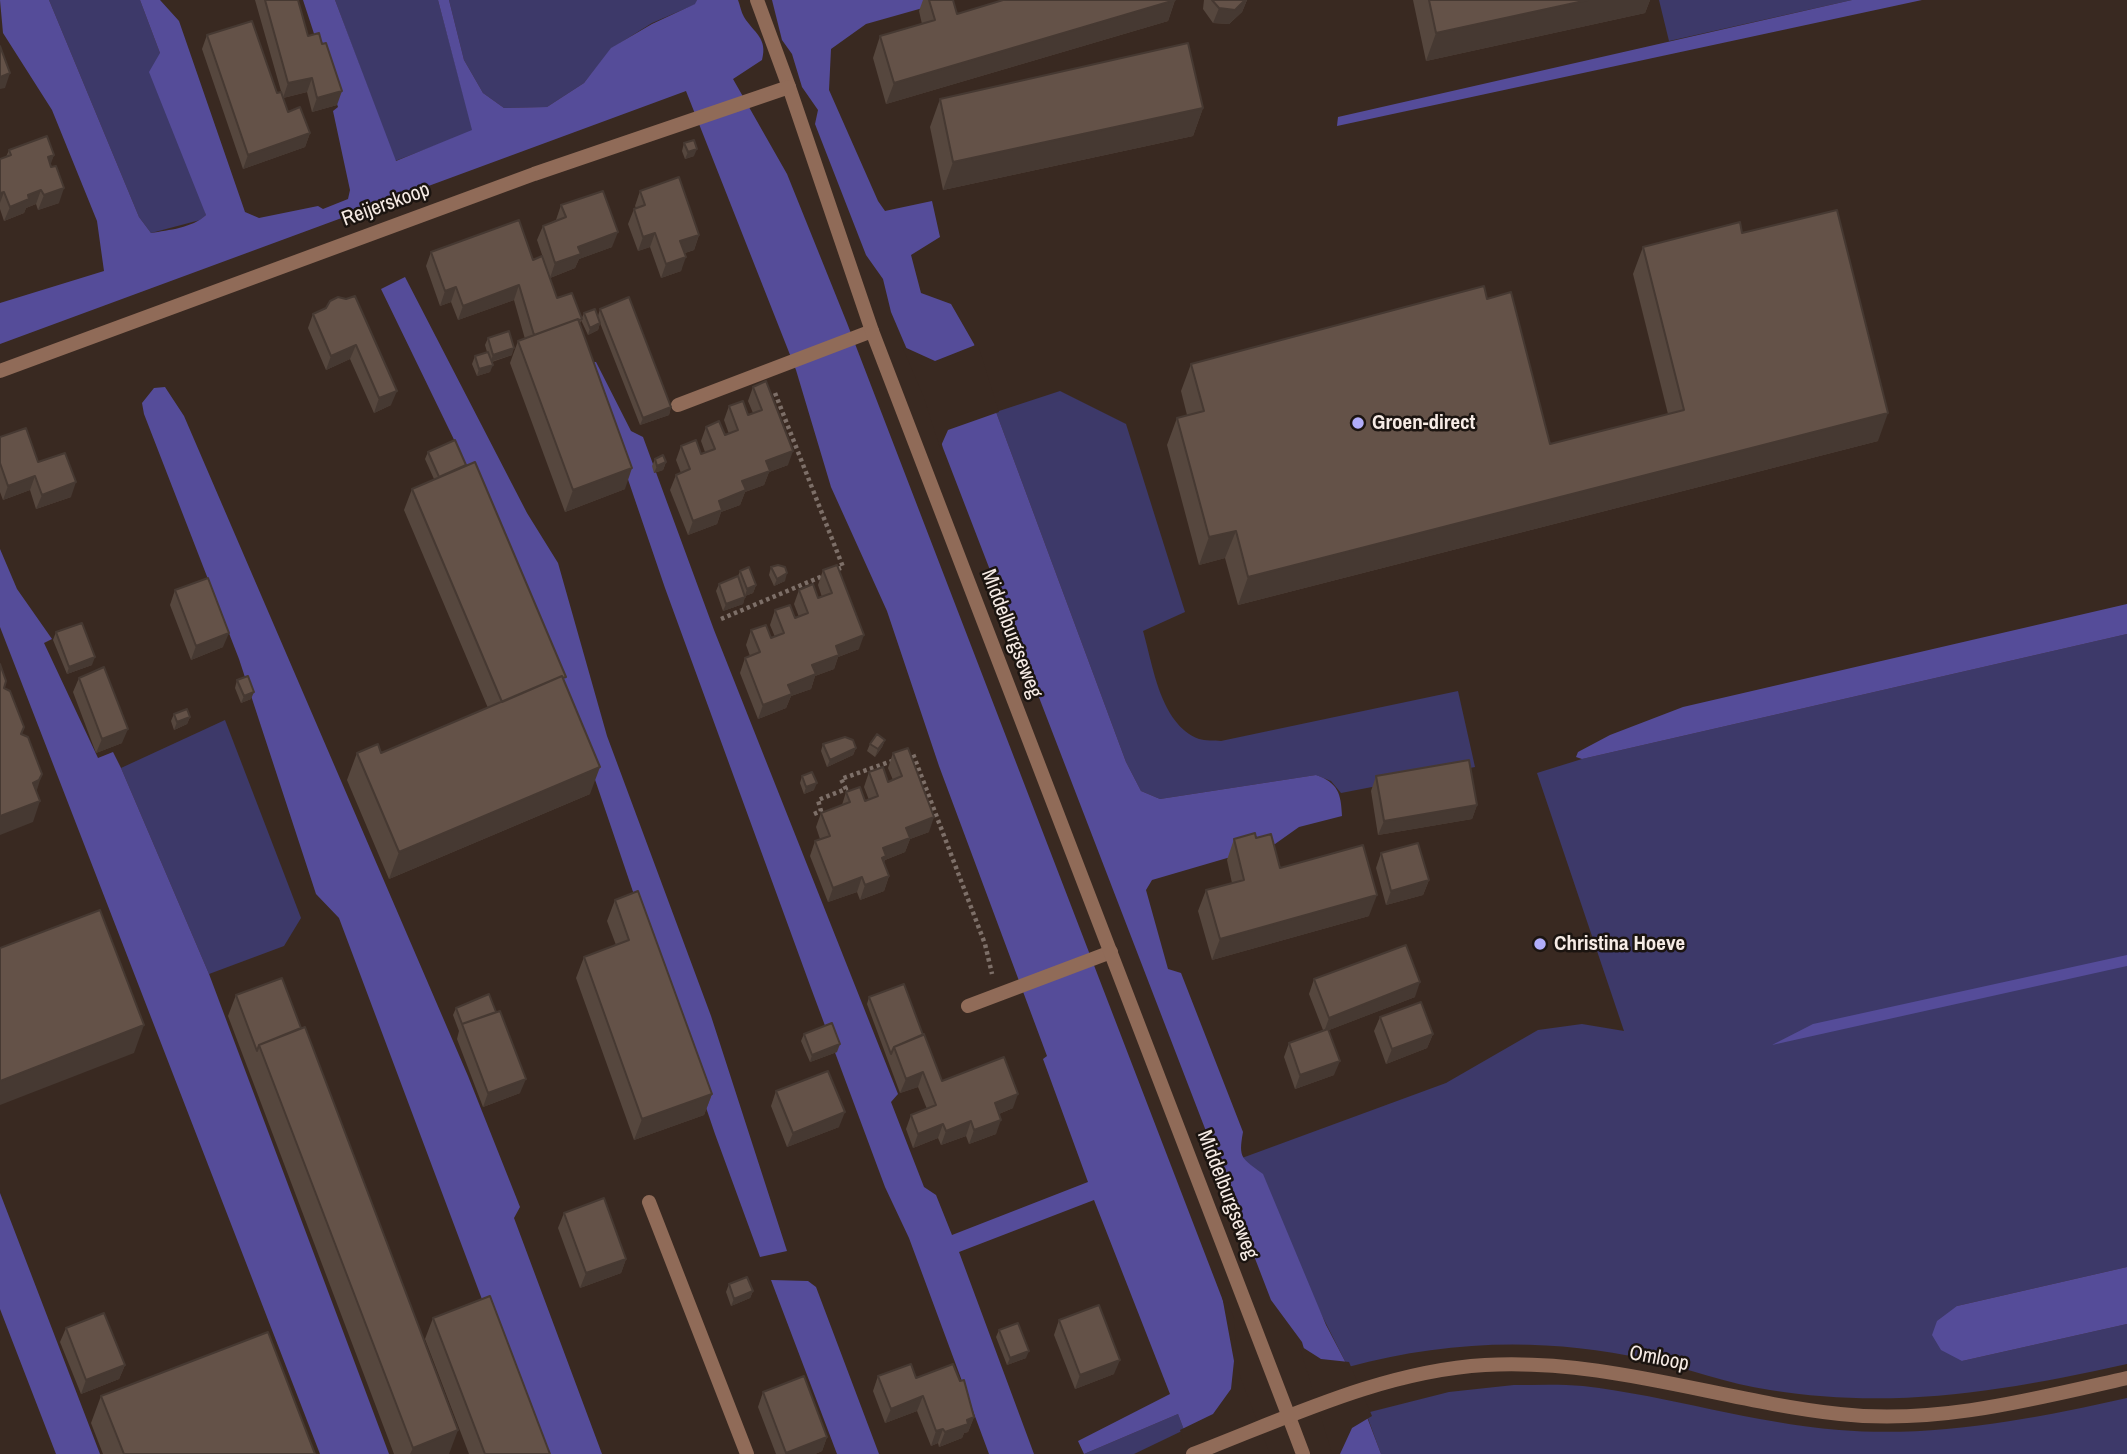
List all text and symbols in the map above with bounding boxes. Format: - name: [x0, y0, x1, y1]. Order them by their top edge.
- street label: Reijerskoop: [339, 177, 433, 233]
- place label: Groen-direct: [1372, 410, 1475, 436]
- marker: Groen-direct: [1350, 415, 1366, 431]
- street label: Middelburgseweg: [975, 566, 1047, 702]
- place label: Christina Hoeve: [1554, 931, 1685, 957]
- marker: Christina Hoeve: [1532, 936, 1548, 952]
- street label: Middelburgseweg: [1191, 1127, 1263, 1263]
- street label: Omloop: [1627, 1341, 1691, 1377]

